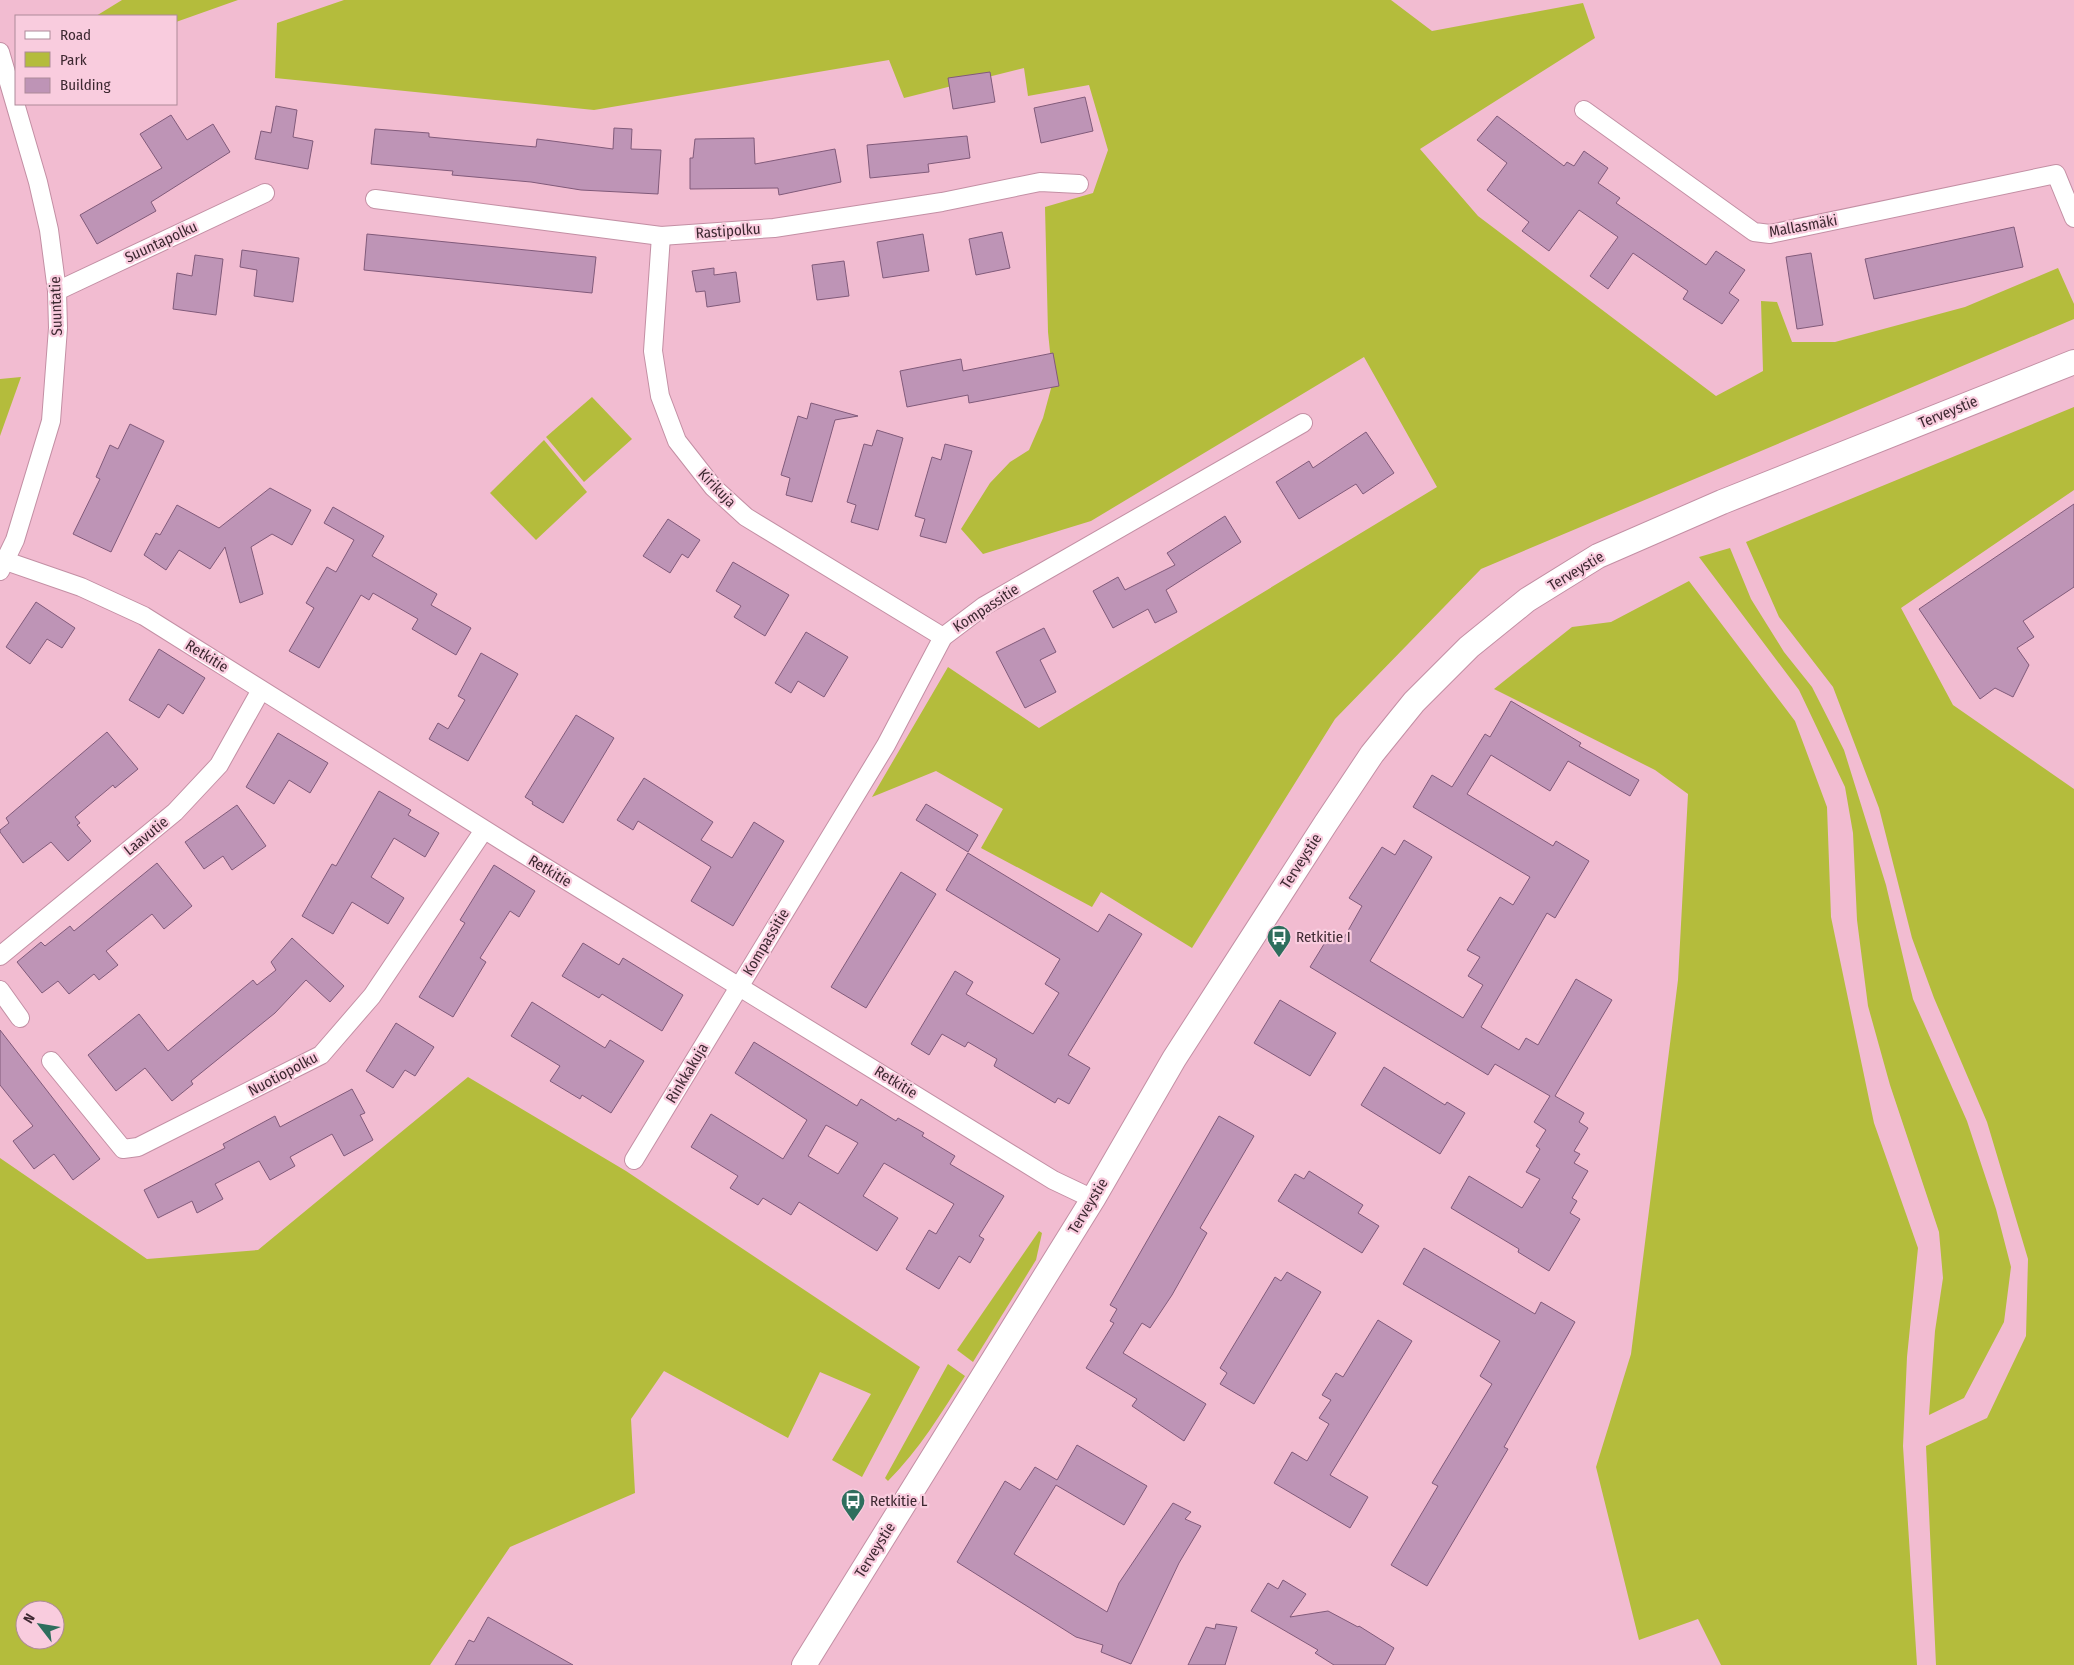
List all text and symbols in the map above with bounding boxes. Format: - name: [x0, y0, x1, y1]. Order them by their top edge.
- legend: [15, 15, 178, 105]
- text: Road: [60, 26, 91, 44]
- text: Park: [60, 51, 87, 69]
- text: Building: [60, 76, 111, 94]
- street label: Mallasmäki: [1767, 211, 1839, 241]
- street label: Suuntapolku: [122, 217, 200, 267]
- street label: Rastipolku: [695, 220, 761, 242]
- street label: Suuntatie: [46, 276, 66, 336]
- street label: Terveystie: [1916, 392, 1980, 432]
- street label: Kirikuja: [694, 465, 740, 511]
- street label: Terveystie: [1545, 547, 1607, 595]
- street label: Kompassitie: [950, 580, 1022, 636]
- street label: Retkitie: [182, 636, 232, 676]
- street label: Laavutie: [120, 813, 172, 859]
- street label: Terveystie: [1277, 830, 1325, 892]
- street label: Retkitie: [525, 851, 575, 891]
- street label: Kompassitie: [739, 905, 793, 979]
- bus stop icon: Retkitie I: [1266, 924, 1292, 958]
- place label: Retkitie I: [1296, 928, 1351, 946]
- street label: Rinkkakuja: [662, 1040, 712, 1106]
- street label: Nuotiopolku: [245, 1048, 321, 1100]
- street label: Retkitie: [871, 1062, 921, 1102]
- street label: Terveystie: [1064, 1175, 1112, 1237]
- bus stop icon: Retkitie L: [840, 1488, 866, 1522]
- place label: Retkitie L: [870, 1492, 928, 1510]
- street label: Terveystie: [851, 1519, 899, 1581]
- north arrow: [15, 1600, 65, 1650]
- text: N: [20, 1611, 39, 1627]

